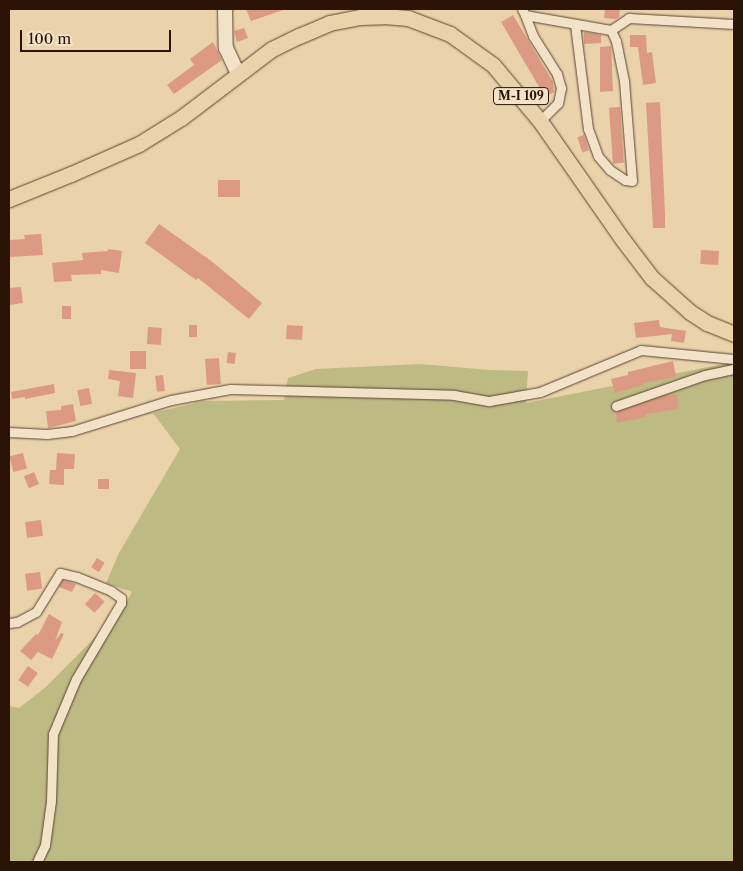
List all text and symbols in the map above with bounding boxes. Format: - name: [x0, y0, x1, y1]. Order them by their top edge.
- scale bar: [22, 20, 174, 52]
- text: 100 m: [28, 29, 71, 48]
- road number: M-I 109: [492, 86, 550, 105]

